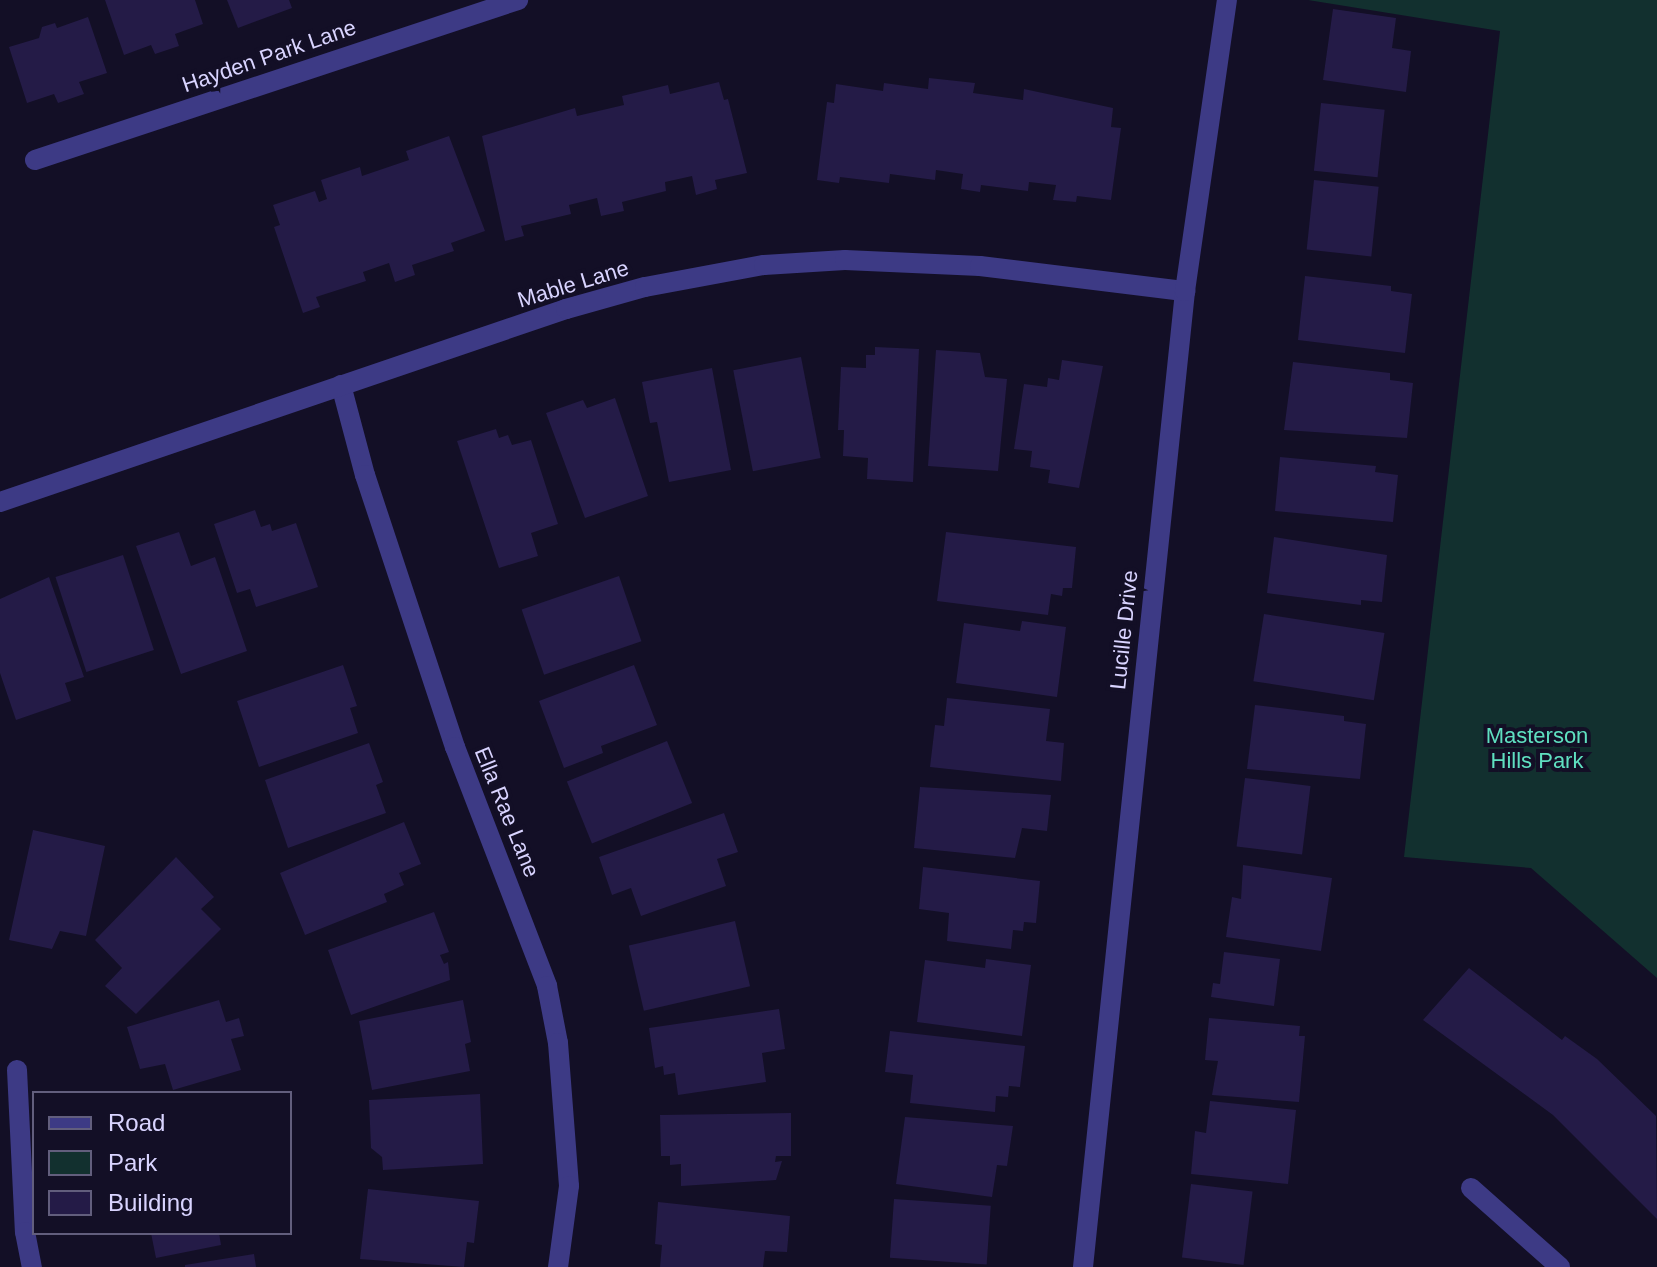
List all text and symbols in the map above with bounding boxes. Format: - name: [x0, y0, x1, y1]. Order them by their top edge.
- street label: Hayden Park Lane: [179, 14, 359, 98]
- street label: Mable Lane: [514, 255, 632, 313]
- street label: Lucille Drive: [1105, 569, 1143, 691]
- park label: Masterson Hills Park: [1486, 722, 1588, 774]
- street label: Ella Rae Lane: [469, 743, 545, 881]
- legend: [32, 1091, 292, 1235]
- text: Road: [108, 1109, 165, 1136]
- text: Park: [108, 1149, 157, 1176]
- text: Building: [108, 1189, 193, 1216]

